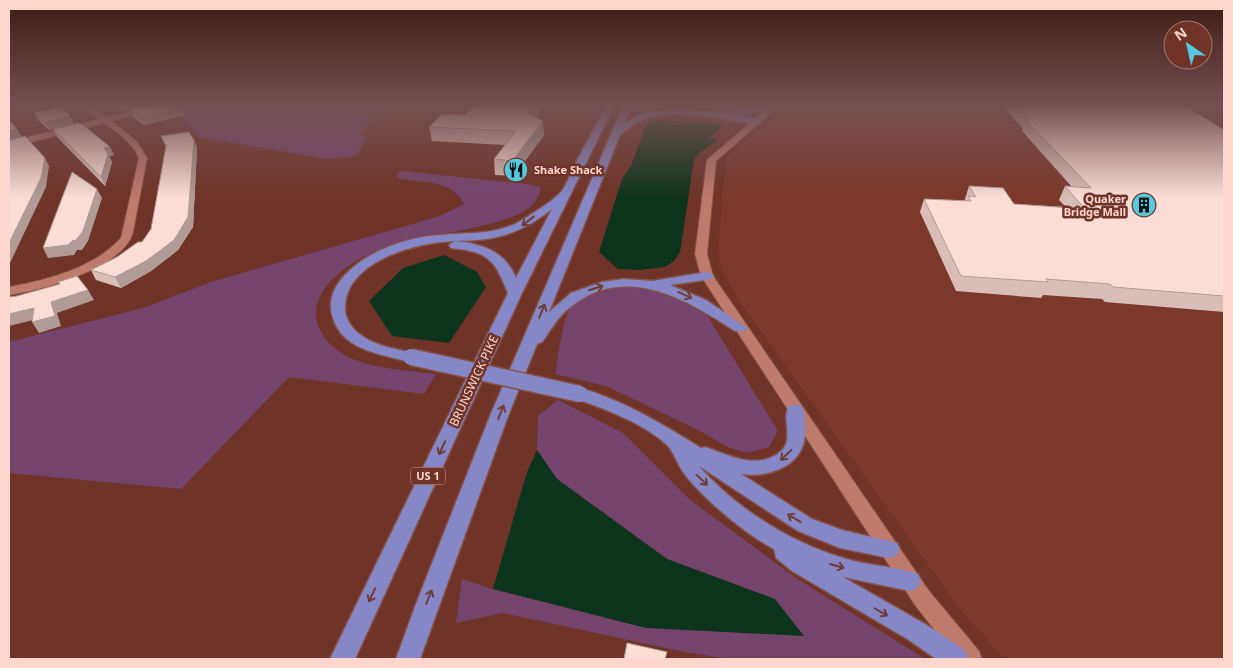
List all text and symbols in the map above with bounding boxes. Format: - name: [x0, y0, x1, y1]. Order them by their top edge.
- north arrow: [1163, 20, 1213, 70]
- text: N: [1170, 23, 1190, 45]
- restaurant icon: Shake Shack: [503, 157, 529, 183]
- place label: Shake Shack: [534, 162, 603, 177]
- place label: Quaker Bridge Mall: [1064, 191, 1126, 219]
- building icon: Quaker Bridge Mall: [1131, 192, 1157, 218]
- one-way arrow: [522, 215, 535, 226]
- one-way arrow: [587, 283, 603, 293]
- one-way arrow: [677, 291, 692, 300]
- one-way arrow: [538, 304, 548, 319]
- street label: BRUNSWICK PIKE: [445, 333, 502, 429]
- one-way arrow: [496, 405, 506, 420]
- one-way arrow: [436, 440, 446, 455]
- one-way arrow: [780, 449, 793, 461]
- road number: US 1: [410, 468, 446, 484]
- one-way arrow: [696, 474, 708, 486]
- one-way arrow: [787, 512, 801, 522]
- one-way arrow: [829, 562, 845, 572]
- one-way arrow: [367, 587, 376, 602]
- one-way arrow: [426, 589, 435, 604]
- one-way arrow: [874, 607, 888, 617]

